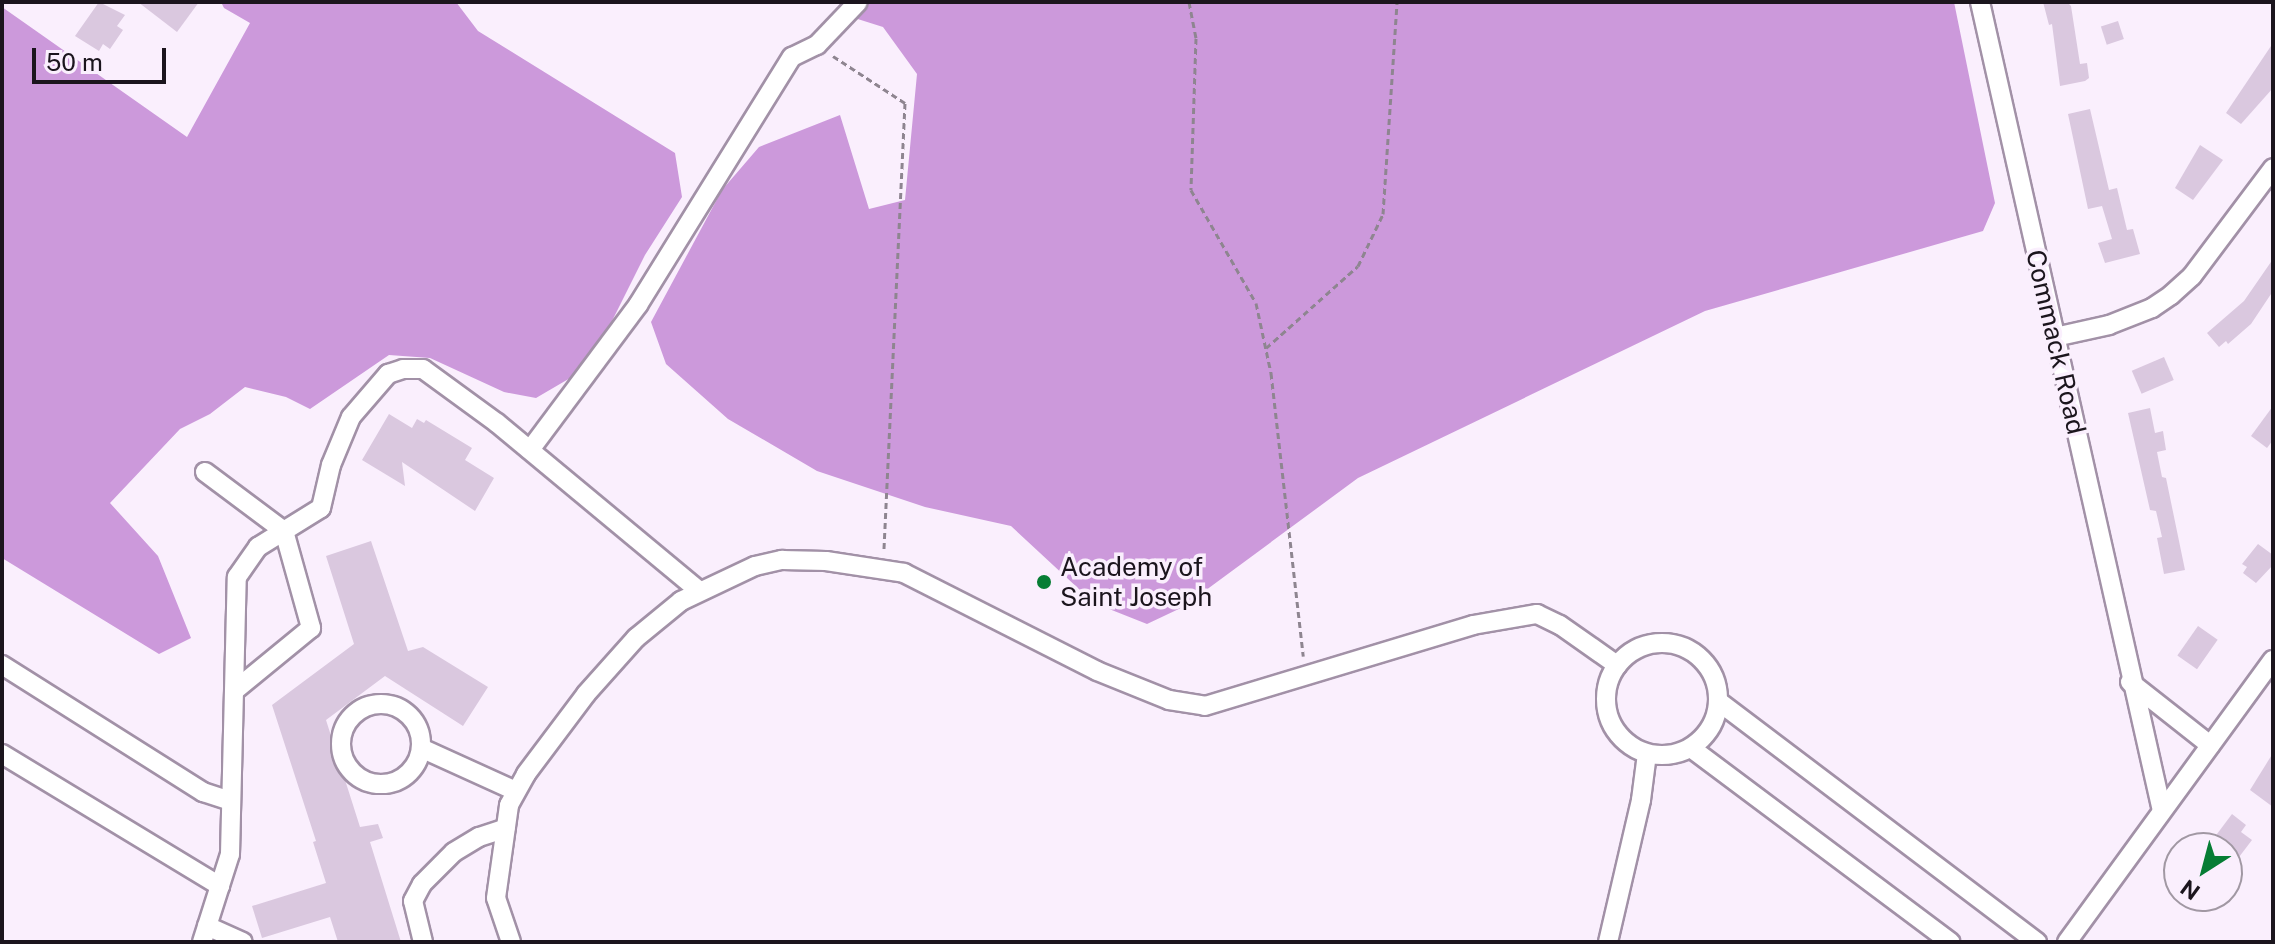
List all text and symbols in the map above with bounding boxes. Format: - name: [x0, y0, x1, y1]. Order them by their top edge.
- scale bar: [36, 32, 170, 82]
- text: 50 m: [46, 48, 103, 76]
- street label: Commack Road: [2020, 247, 2092, 437]
- place label: Academy of Saint Joseph: [1060, 551, 1212, 612]
- marker: Academy of Saint Joseph: [1035, 573, 1053, 591]
- north arrow: [2163, 832, 2243, 912]
- text: N: [2175, 874, 2205, 905]

